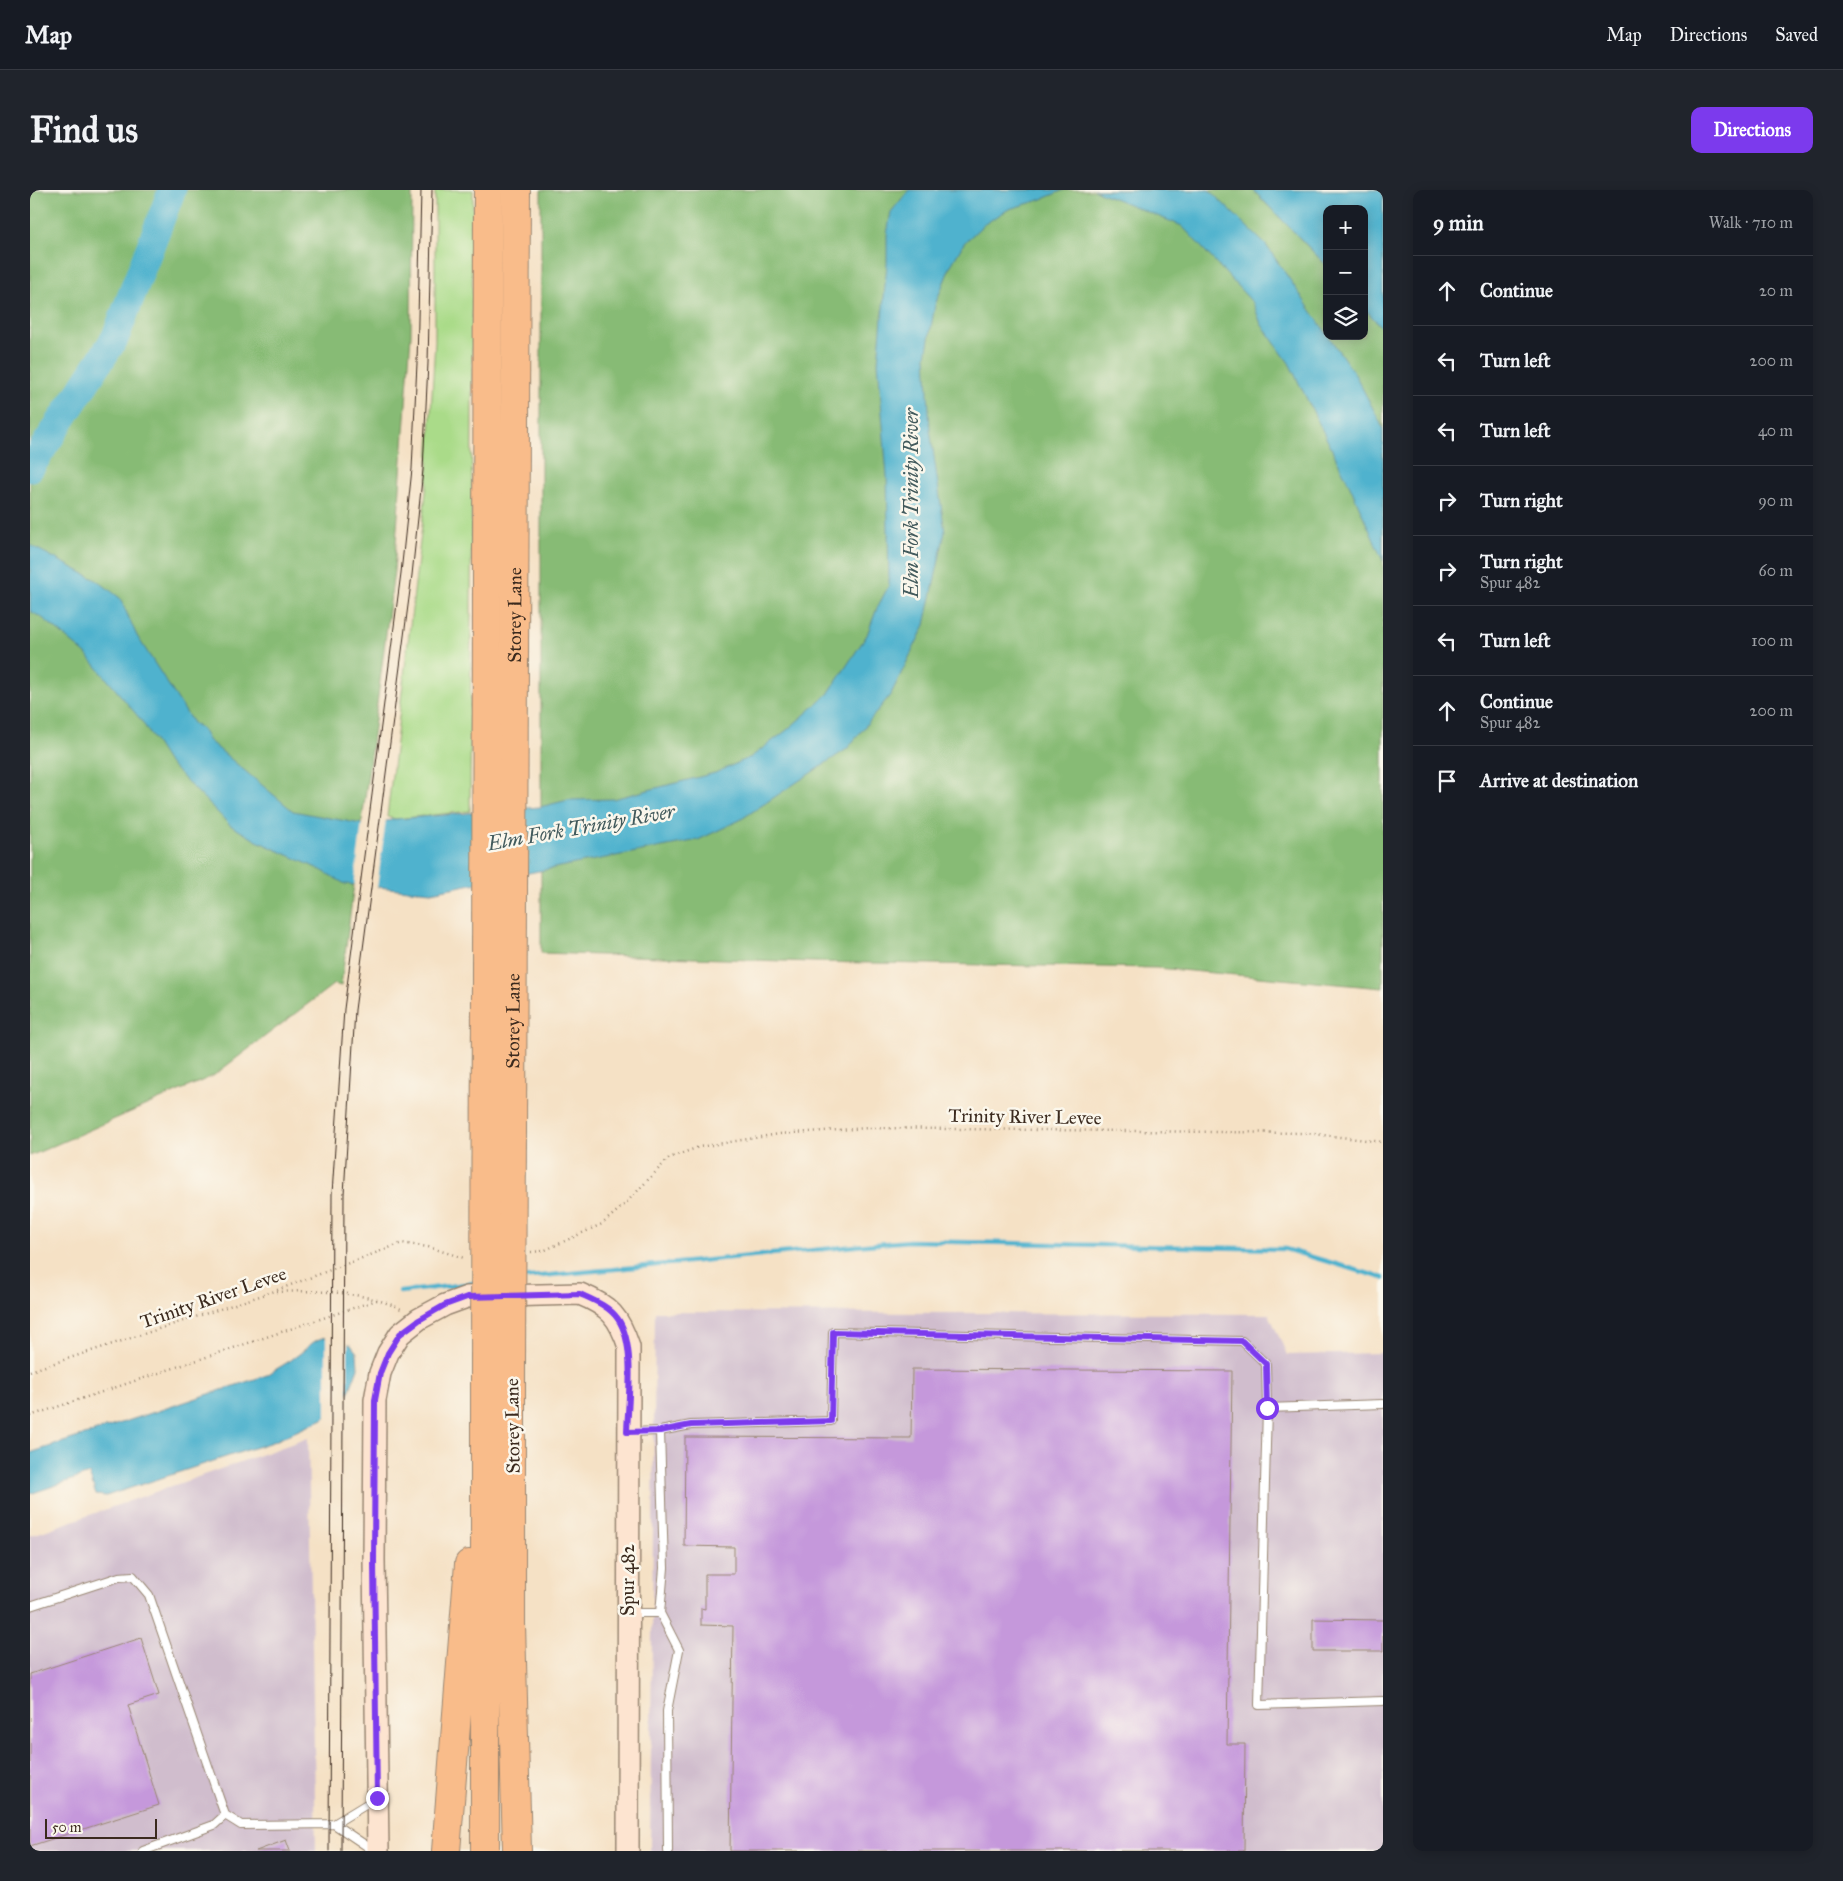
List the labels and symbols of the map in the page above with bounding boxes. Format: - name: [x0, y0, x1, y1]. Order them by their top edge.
- water label: Elm Fork Trinity River: [899, 406, 923, 599]
- street label: Storey Lane: [503, 567, 526, 663]
- water label: Elm Fork Trinity River: [484, 798, 678, 855]
- street label: Storey Lane: [501, 973, 525, 1069]
- street label: Trinity River Levee: [948, 1104, 1102, 1129]
- street label: Trinity River Levee: [137, 1262, 289, 1333]
- street label: Storey Lane: [500, 1378, 525, 1474]
- route start: [1256, 1397, 1279, 1420]
- street label: Spur 482: [616, 1543, 639, 1616]
- route end: [366, 1787, 389, 1810]
- scale bar: [45, 1816, 158, 1839]

